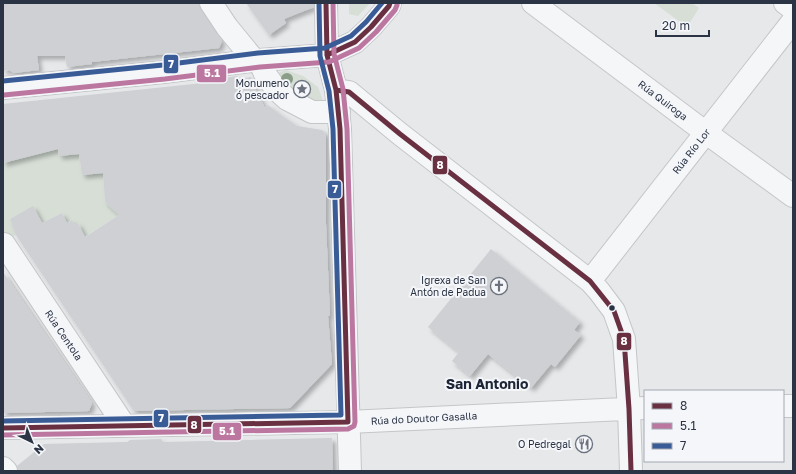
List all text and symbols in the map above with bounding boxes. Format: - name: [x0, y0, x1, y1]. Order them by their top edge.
- scale bar: [656, 12, 709, 38]
- text: 20 m: [662, 18, 690, 33]
- line badge: 7: [163, 54, 179, 74]
- text: 7: [168, 57, 174, 70]
- line badge: 5.1: [196, 64, 227, 83]
- text: 5.1: [204, 66, 220, 79]
- place label: Monumeno ó pescador: [235, 77, 289, 101]
- street label: Rúa Quiroga: [636, 78, 690, 122]
- place icon: Monumeno ó pescador: [292, 79, 312, 99]
- street label: Rúa Río Lor: [670, 126, 712, 176]
- line badge: 8: [432, 155, 448, 175]
- text: 8: [436, 158, 444, 171]
- line badge: 7: [327, 180, 342, 199]
- text: 7: [332, 182, 338, 195]
- place label: Igrexa de San Antón de Padua: [410, 274, 486, 298]
- church icon: Igrexa de San Antón de Padua: [489, 276, 509, 296]
- unlabelled marker: [607, 303, 617, 313]
- street label: Rúa Centola: [43, 307, 85, 363]
- line badge: 8: [616, 332, 632, 351]
- text: 8: [620, 334, 628, 347]
- district label: San Antonio: [446, 375, 528, 392]
- legend: [644, 390, 784, 462]
- text: 8: [680, 398, 687, 413]
- line badge: 7: [153, 409, 169, 428]
- street label: Rúa do Doutor Gasalla: [370, 409, 478, 427]
- text: 7: [158, 411, 164, 424]
- line badge: 8: [187, 415, 202, 434]
- text: 8: [190, 418, 198, 431]
- text: 5.1: [680, 418, 697, 433]
- north arrow: [12, 422, 52, 462]
- line badge: 5.1: [212, 422, 242, 441]
- text: 5.1: [219, 424, 235, 437]
- restaurant icon: O Pedregal: [574, 434, 594, 454]
- place label: O Pedregal: [518, 438, 571, 450]
- text: 7: [680, 438, 686, 453]
- text: N: [32, 442, 47, 457]

